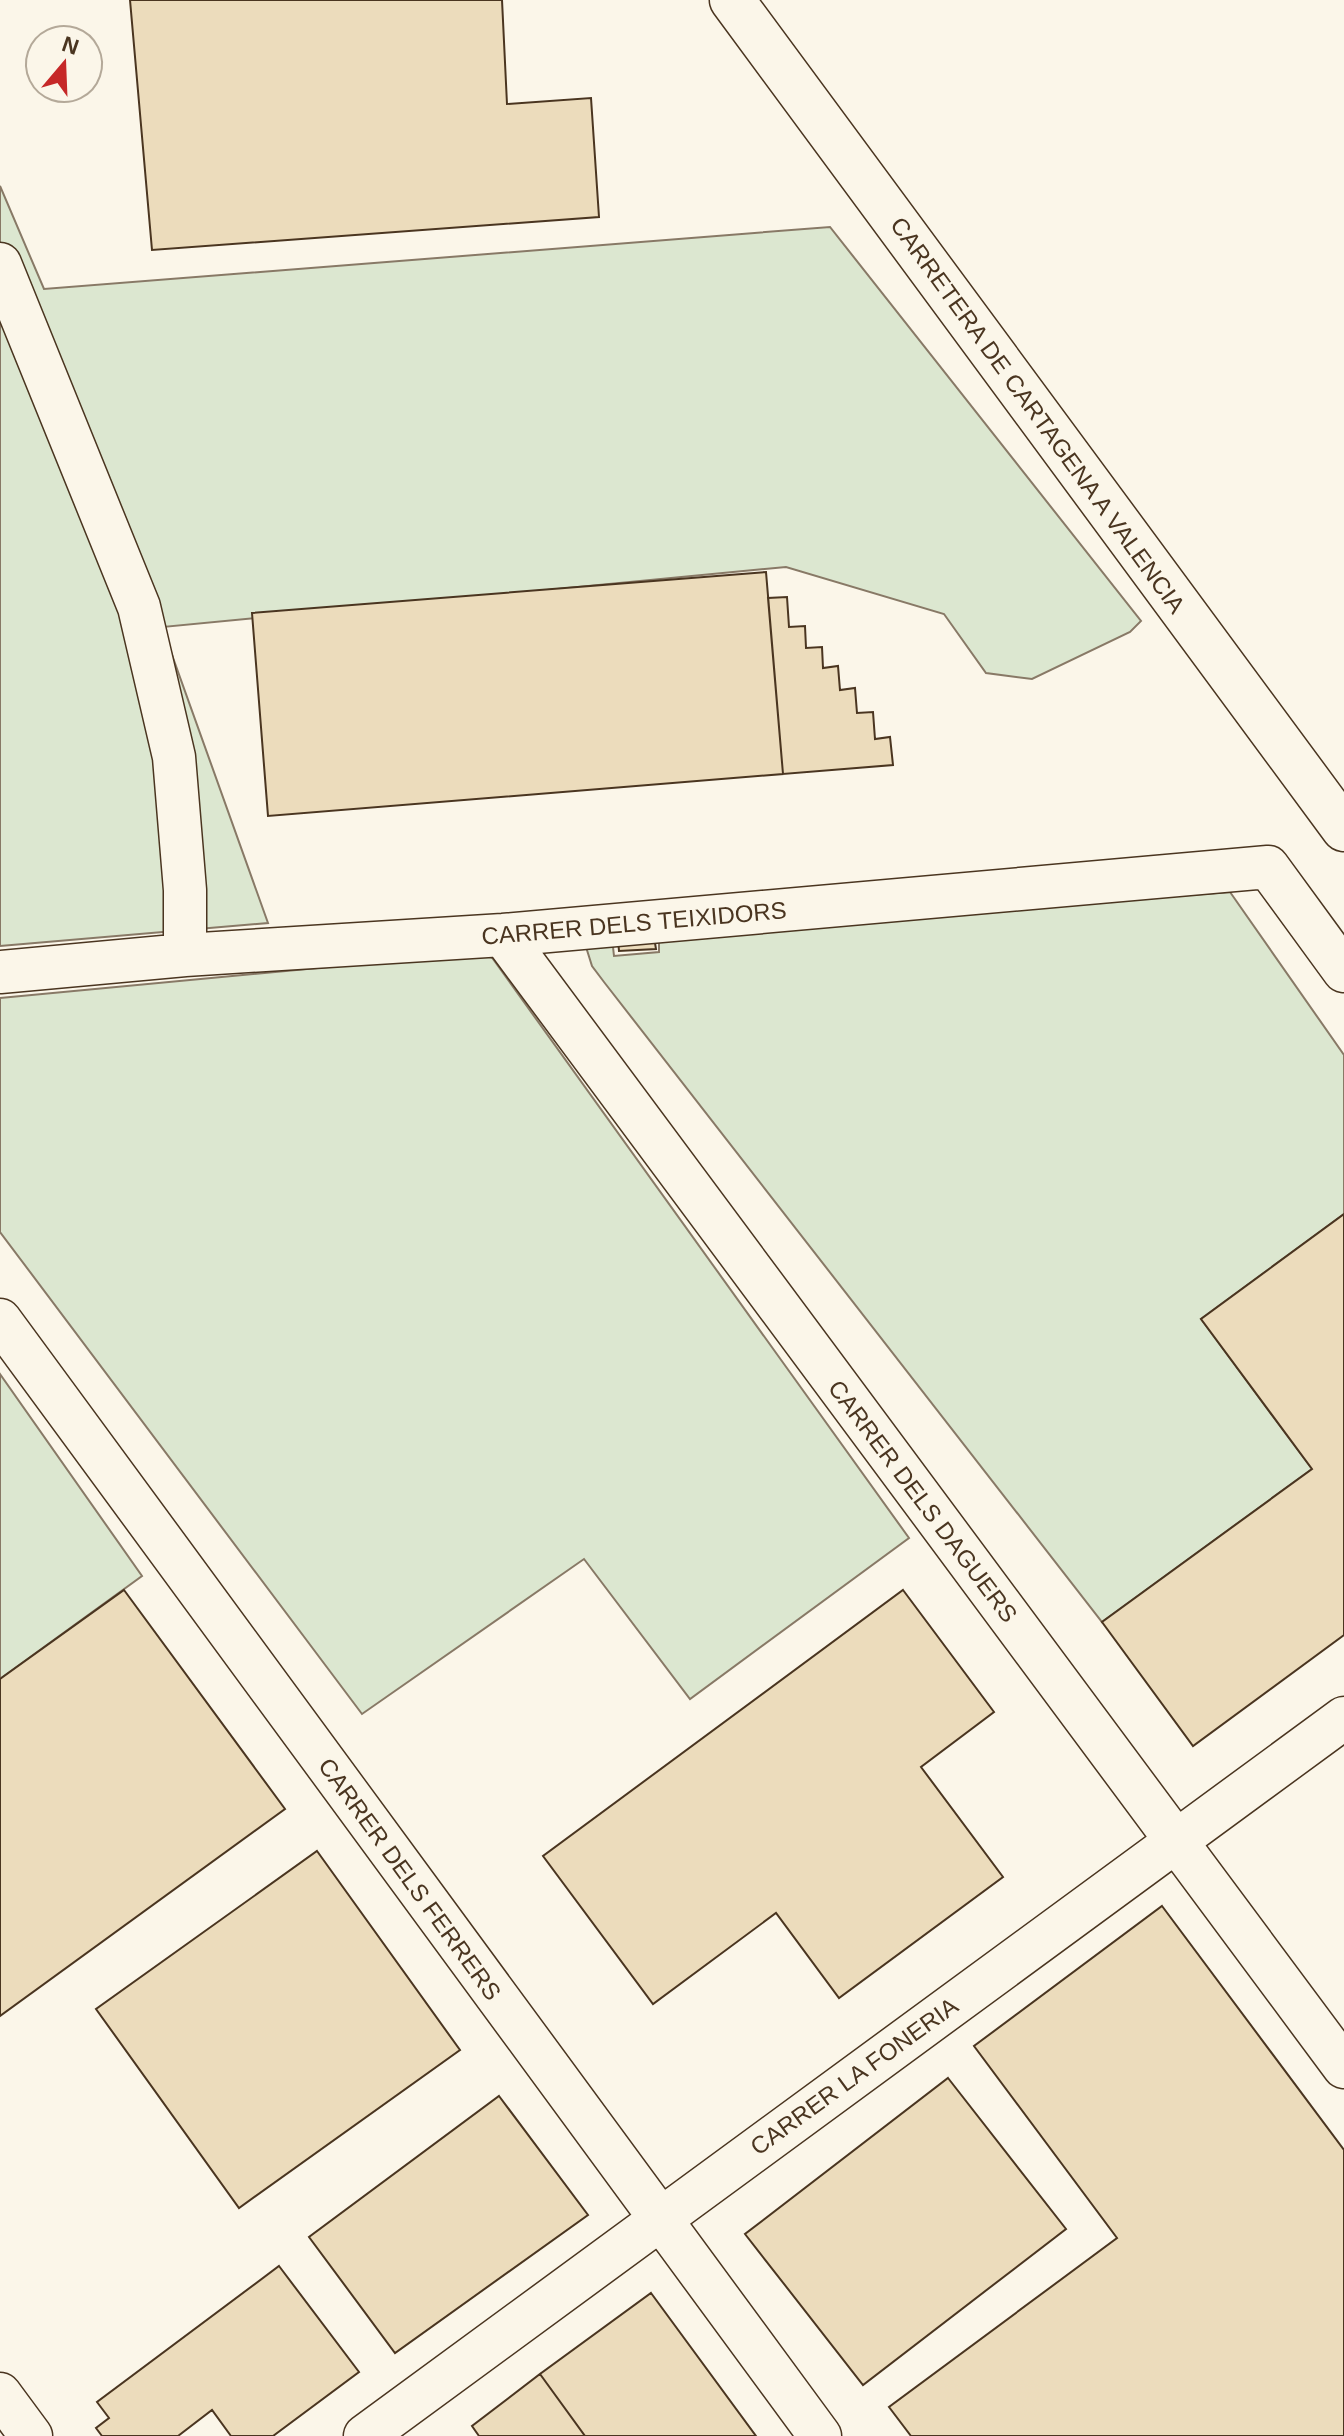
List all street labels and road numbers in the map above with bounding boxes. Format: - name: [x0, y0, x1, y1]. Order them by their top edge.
- street label: CARRETERA DE CARTAGENA A VALENCIA: [885, 212, 1191, 618]
- street label: CARRER DELS TEIXIDORS: [480, 896, 788, 950]
- street label: CARRER DELS DAGUERS: [823, 1375, 1023, 1627]
- street label: CARRER DELS FERRERS: [313, 1753, 507, 2005]
- street label: CARRER LA FONERIA: [745, 1992, 963, 2160]

